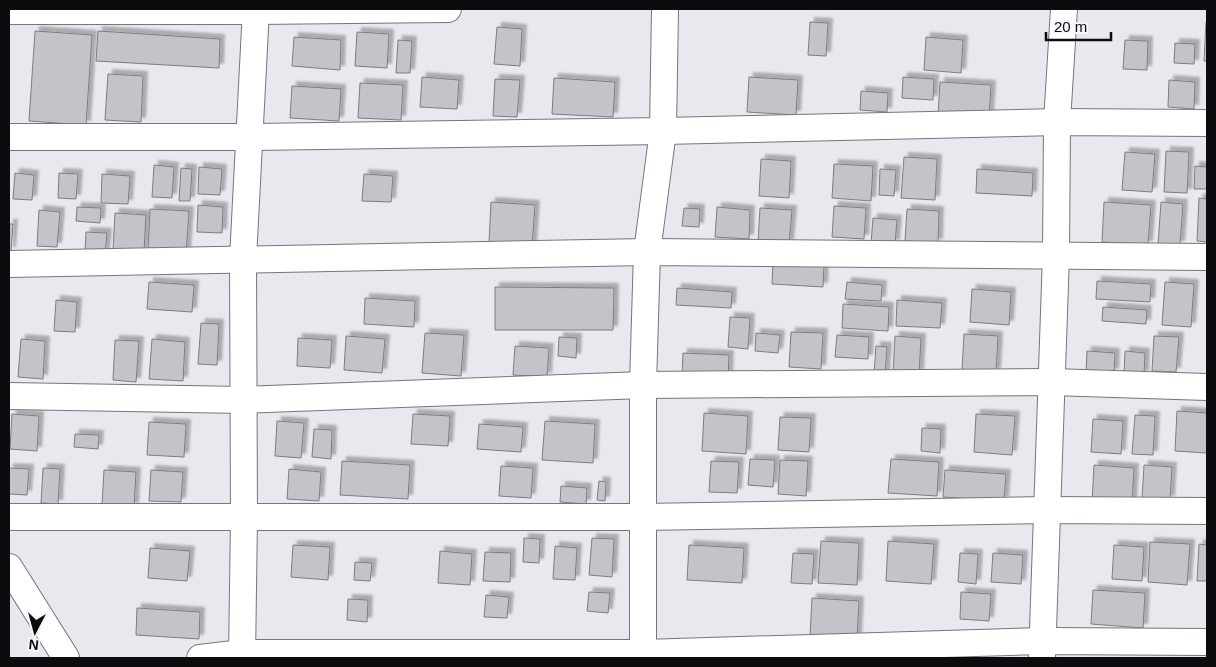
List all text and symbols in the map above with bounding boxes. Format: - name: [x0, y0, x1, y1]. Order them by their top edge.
- scale bar: [1046, 10, 1111, 42]
- text: 20 m: [1054, 18, 1087, 35]
- north arrow: [10, 607, 60, 657]
- text: N: [28, 636, 40, 653]

